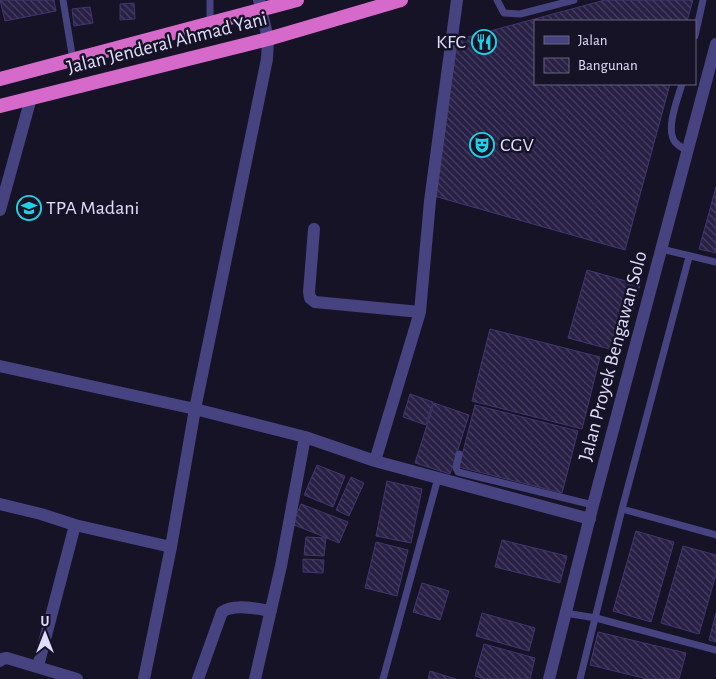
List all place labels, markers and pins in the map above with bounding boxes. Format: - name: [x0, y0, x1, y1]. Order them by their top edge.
- restaurant icon: KFC: [471, 29, 497, 55]
- place label: KFC: [436, 32, 466, 52]
- theatre icon: CGV: [469, 132, 495, 158]
- place label: CGV: [500, 135, 534, 155]
- school or university icon: TPA Madani: [16, 195, 42, 221]
- place label: TPA Madani: [46, 198, 139, 218]

